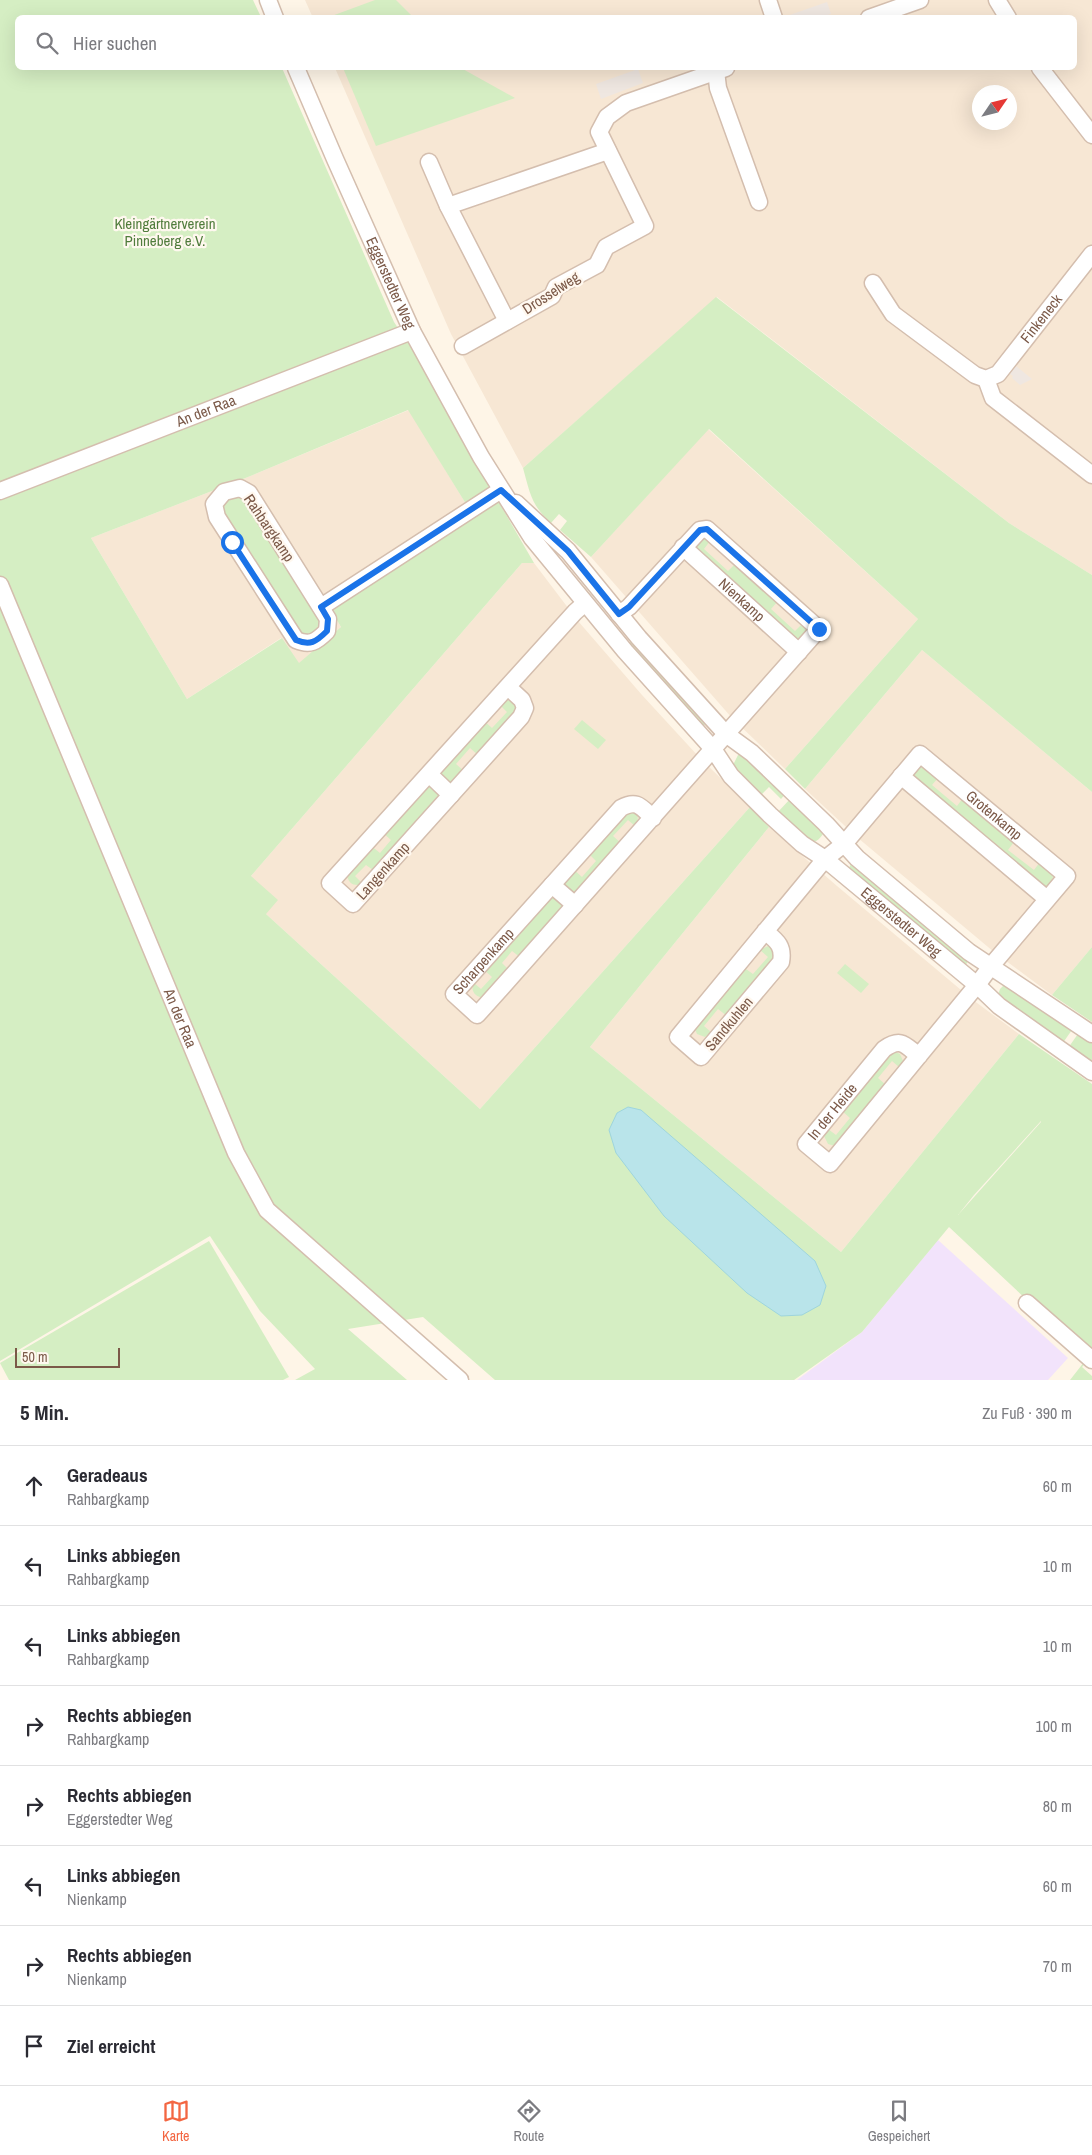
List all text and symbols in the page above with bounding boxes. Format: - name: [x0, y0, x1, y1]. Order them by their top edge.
- search box: [15, 15, 1077, 70]
- icon: search: [33, 29, 61, 57]
- text: Hier suchen: [73, 30, 157, 56]
- north arrow: [972, 85, 1017, 130]
- park label: Kleingärtnerverein Pinneberg e.V.: [114, 213, 216, 251]
- street label: Eggerstedter Weg: [361, 233, 421, 333]
- street label: Drosselweg: [518, 266, 584, 319]
- street label: Finkeneck: [1015, 289, 1067, 347]
- street label: An der Raa: [172, 389, 239, 432]
- street label: Rahbargkamp: [239, 490, 300, 566]
- route start: [221, 531, 244, 554]
- street label: Nienkamp: [714, 573, 770, 626]
- route end: [808, 618, 831, 641]
- street label: Grotenkamp: [961, 785, 1027, 845]
- street label: Langenkamp: [351, 837, 414, 904]
- street label: Eggerstedter Weg: [857, 882, 946, 961]
- street label: Scharpenkamp: [448, 923, 519, 999]
- street label: An der Raa: [158, 984, 202, 1051]
- street label: Sandkuhlen: [700, 992, 758, 1055]
- street label: In der Heide: [803, 1078, 862, 1144]
- scale bar: [15, 1345, 120, 1368]
- text: 50 m: [22, 1348, 48, 1366]
- text: 5 Min.: [20, 1398, 69, 1427]
- text: Zu Fuß · 390 m: [982, 1402, 1072, 1424]
- text: Geradeaus: [67, 1462, 148, 1488]
- icon: ahead: [20, 1472, 48, 1500]
- text: 60 m: [1043, 1475, 1072, 1497]
- text: Rahbargkamp: [67, 1488, 149, 1510]
- text: Links abbiegen: [67, 1542, 180, 1568]
- icon: left: [20, 1552, 48, 1580]
- text: 10 m: [1043, 1555, 1072, 1577]
- text: Rahbargkamp: [67, 1568, 149, 1590]
- text: Links abbiegen: [67, 1622, 180, 1648]
- icon: left: [20, 1632, 48, 1660]
- text: 10 m: [1043, 1635, 1072, 1657]
- text: Rahbargkamp: [67, 1648, 149, 1670]
- text: Rechts abbiegen: [67, 1702, 192, 1728]
- icon: right: [20, 1712, 48, 1740]
- text: 100 m: [1036, 1715, 1072, 1737]
- text: Rahbargkamp: [67, 1728, 149, 1750]
- text: Rechts abbiegen: [67, 1782, 192, 1808]
- icon: right: [20, 1792, 48, 1820]
- text: 80 m: [1043, 1795, 1072, 1817]
- text: Eggerstedter Weg: [67, 1808, 173, 1830]
- text: Links abbiegen: [67, 1862, 180, 1888]
- icon: left: [20, 1872, 48, 1900]
- text: 60 m: [1043, 1875, 1072, 1897]
- text: Nienkamp: [67, 1888, 127, 1910]
- text: Rechts abbiegen: [67, 1942, 192, 1968]
- icon: right: [20, 1952, 48, 1980]
- text: 70 m: [1043, 1955, 1072, 1977]
- text: Nienkamp: [67, 1968, 127, 1990]
- icon: arrive: [20, 2032, 48, 2060]
- text: Ziel erreicht: [67, 2033, 155, 2059]
- tab: Karte: [162, 2097, 190, 2145]
- tab: Route: [513, 2097, 544, 2145]
- tab: Gespeichert: [868, 2097, 930, 2145]

